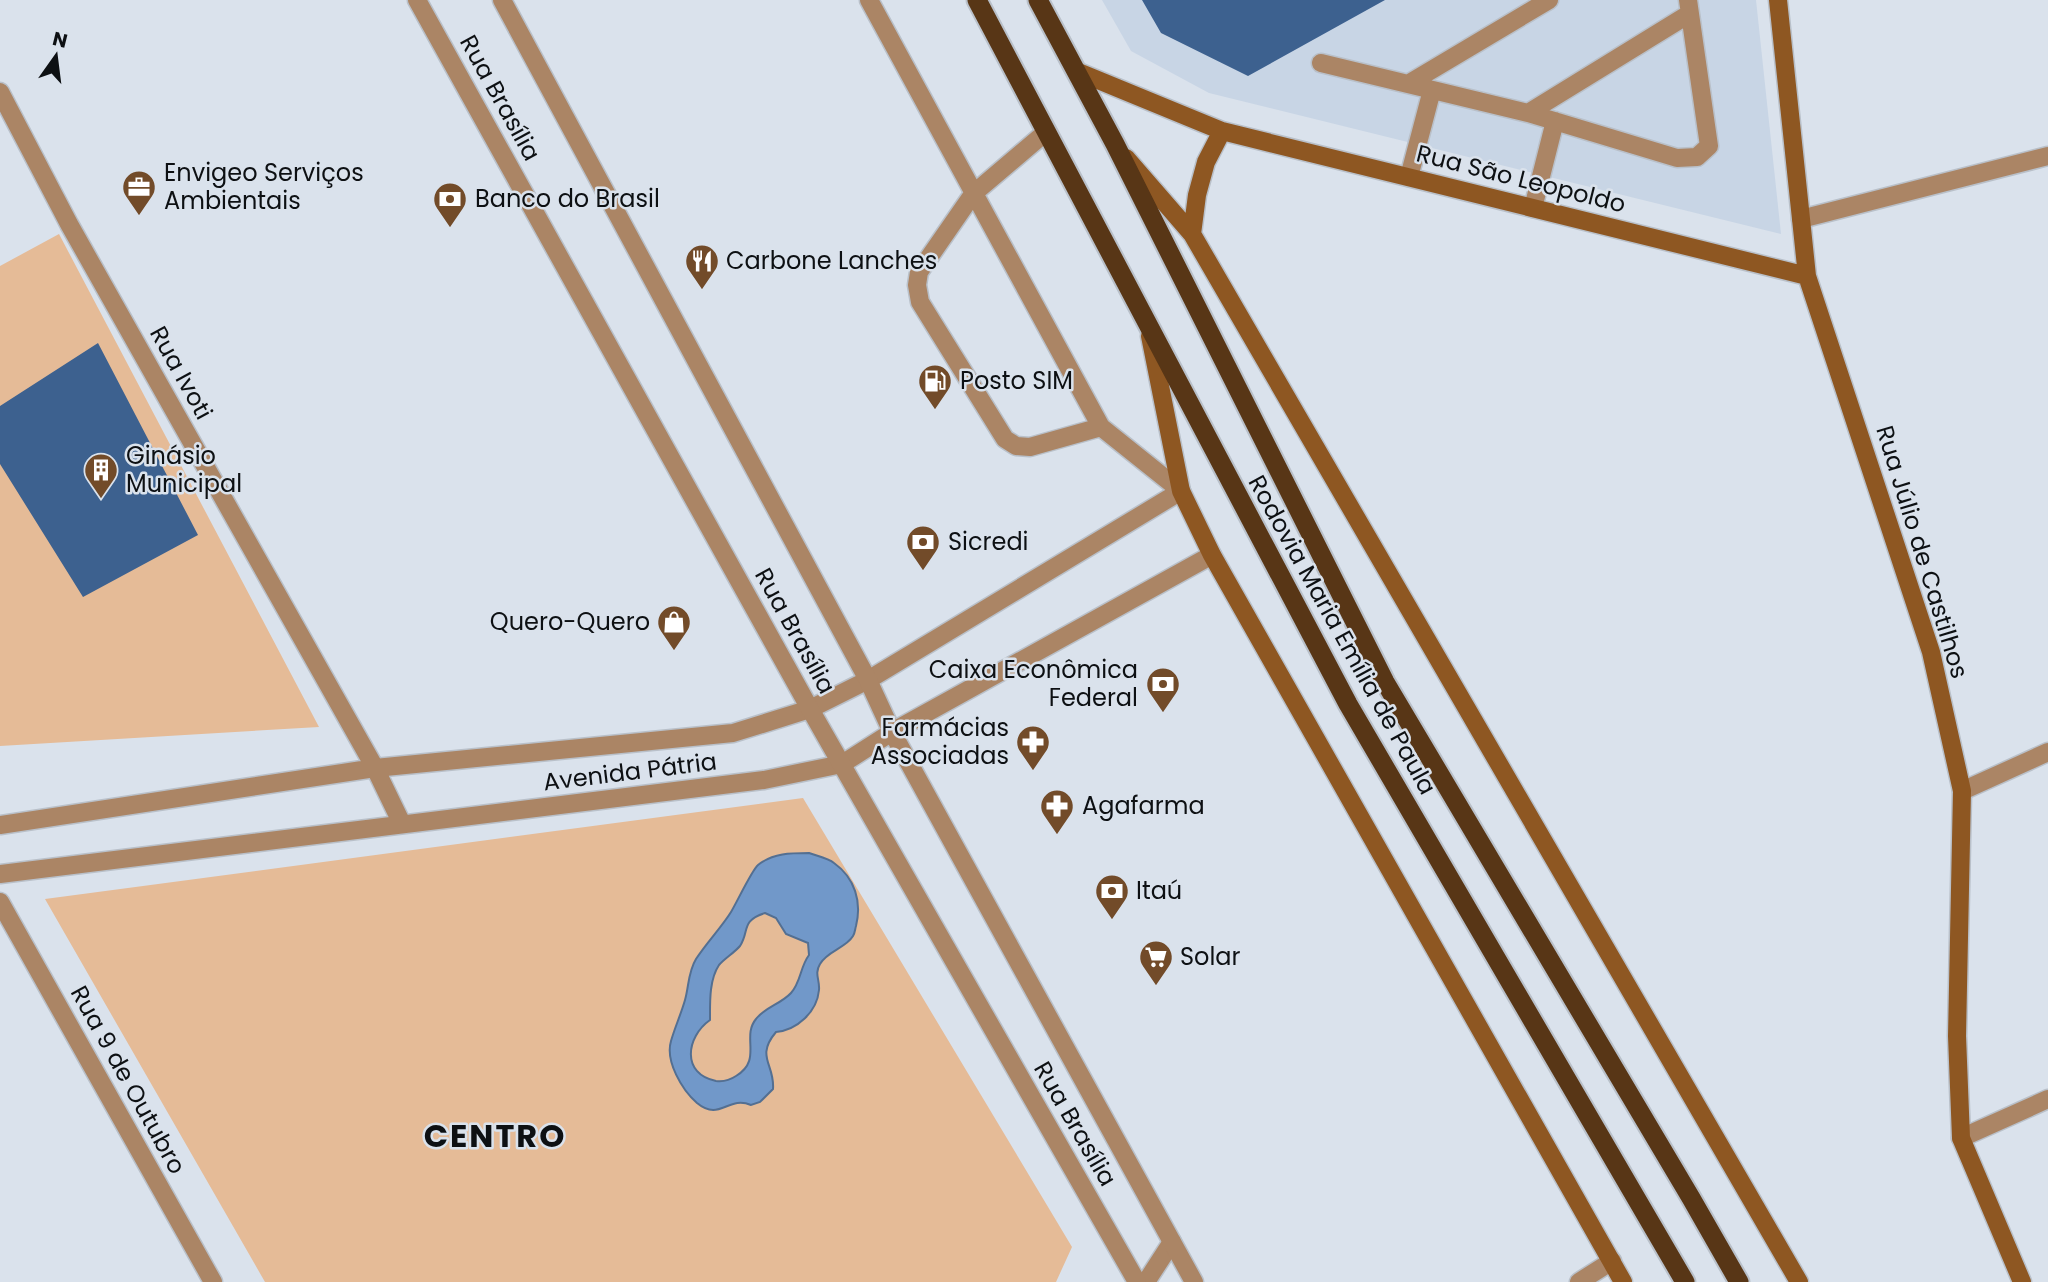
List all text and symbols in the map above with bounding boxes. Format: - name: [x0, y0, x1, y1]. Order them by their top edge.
- north arrow: [21, 21, 91, 91]
- text: N: [50, 25, 70, 55]
- street label: Rua Brasília: [452, 29, 549, 167]
- street label: Rua São Leopoldo: [1413, 137, 1629, 220]
- place label: Envigeo Serviços Ambientais: [164, 156, 364, 217]
- office icon: Envigeo Serviços Ambientais: [120, 168, 158, 217]
- bank icon: Banco do Brasil: [431, 180, 469, 229]
- place label: Banco do Brasil: [475, 182, 660, 215]
- restaurant icon: Carbone Lanches: [683, 242, 721, 291]
- place label: Carbone Lanches: [726, 244, 937, 277]
- street label: Rua Ivoti: [142, 320, 221, 425]
- fuel station icon: Posto SIM: [916, 362, 954, 411]
- place label: Posto SIM: [960, 364, 1073, 397]
- street label: Rua Júlio de Castilhos: [1868, 421, 1977, 682]
- place label: Ginásio Municipal: [126, 439, 242, 500]
- building icon: Ginásio Municipal: [82, 451, 120, 500]
- street label: Rodovia Maria Emília de Paula: [1241, 469, 1444, 800]
- bank icon: Sicredi: [904, 523, 942, 572]
- place label: Sicredi: [948, 525, 1029, 558]
- street label: Rua Brasília: [747, 562, 844, 700]
- shop icon: Quero-Quero: [655, 603, 693, 652]
- place label: Quero-Quero: [490, 605, 650, 638]
- place label: Caixa Econômica Federal: [929, 653, 1138, 714]
- bank icon: Caixa Econômica Federal: [1144, 665, 1182, 714]
- place label: Farmácias Associadas: [871, 711, 1009, 772]
- pharmacy icon: Farmácias Associadas: [1014, 723, 1052, 772]
- street label: Avenida Pátria: [541, 744, 719, 799]
- pharmacy icon: Agafarma: [1038, 787, 1076, 836]
- place label: Agafarma: [1082, 789, 1205, 822]
- bank icon: Itaú: [1093, 872, 1131, 921]
- place label: Itaú: [1136, 874, 1182, 907]
- supermarket icon: Solar: [1137, 938, 1175, 987]
- place label: Solar: [1180, 940, 1241, 973]
- street label: Rua 9 de Outubro: [63, 980, 194, 1180]
- street label: Rua Brasília: [1026, 1055, 1124, 1192]
- district label: CENTRO: [424, 1113, 566, 1158]

